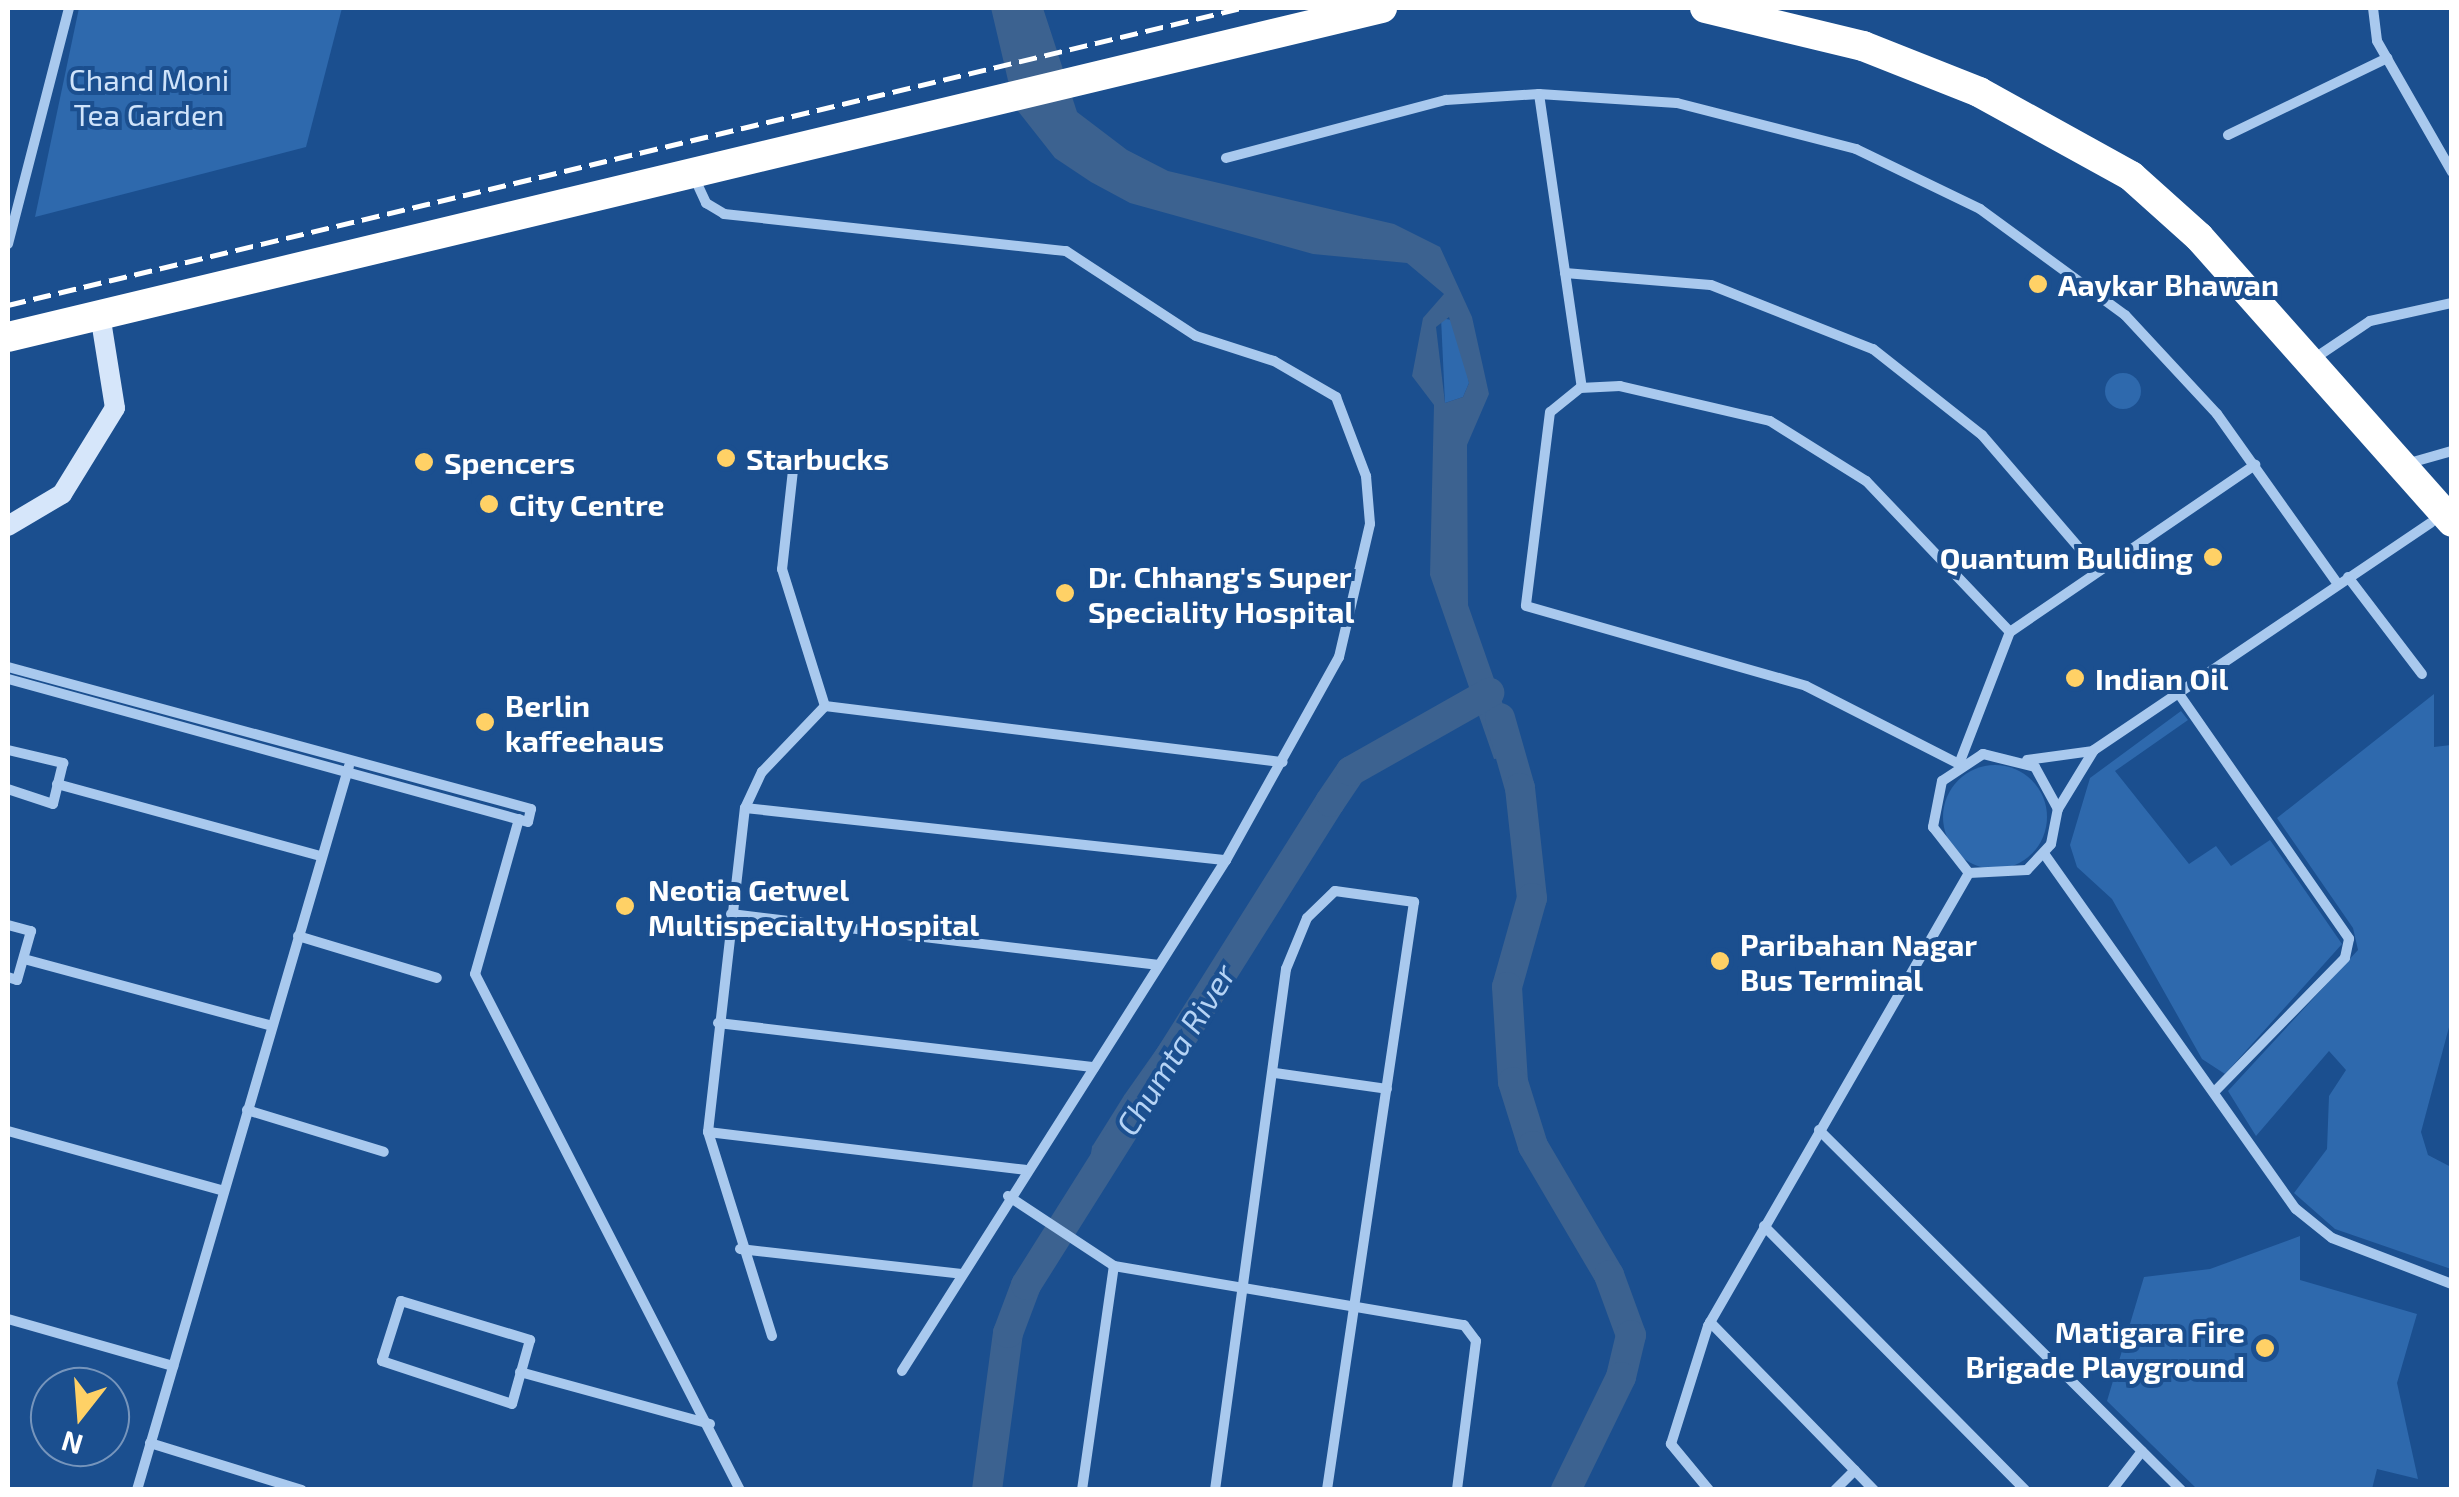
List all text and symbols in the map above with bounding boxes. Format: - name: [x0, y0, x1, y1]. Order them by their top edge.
- park label: Chand Moni Tea Garden: [69, 61, 229, 132]
- place label: Aaykar Bhawan: [2058, 266, 2280, 302]
- marker: Aaykar Bhawan: [2027, 273, 2049, 295]
- place label: Starbucks: [746, 440, 889, 476]
- place label: Spencers: [444, 444, 575, 480]
- marker: Starbucks: [715, 447, 737, 469]
- marker: Spencers: [413, 451, 435, 473]
- place label: City Centre: [509, 486, 665, 522]
- marker: City Centre: [478, 493, 500, 515]
- place label: Quantum Buliding: [1940, 539, 2193, 575]
- marker: Quantum Buliding: [2202, 546, 2224, 568]
- place label: Dr. Chhang's Super Speciality Hospital: [1088, 558, 1355, 628]
- marker: Dr. Chhang's Super Speciality Hospital: [1052, 580, 1078, 606]
- place label: Indian Oil: [2095, 660, 2228, 696]
- marker: Indian Oil: [2064, 667, 2086, 689]
- place label: Berlin kaffeehaus: [505, 687, 664, 758]
- marker: Berlin kaffeehaus: [474, 711, 496, 733]
- place label: Neotia Getwel Multispecialty Hospital: [648, 871, 980, 942]
- marker: Neotia Getwel Multispecialty Hospital: [612, 893, 638, 919]
- place label: Paribahan Nagar Bus Terminal: [1740, 926, 1977, 996]
- marker: Paribahan Nagar Bus Terminal: [1709, 950, 1731, 972]
- water label: Chumta River: [1107, 956, 1243, 1142]
- place label: Matigara Fire Brigade Playground: [1965, 1313, 2245, 1384]
- marker: Matigara Fire Brigade Playground: [2254, 1337, 2276, 1359]
- north arrow: [30, 1367, 130, 1467]
- text: N: [57, 1425, 86, 1463]

